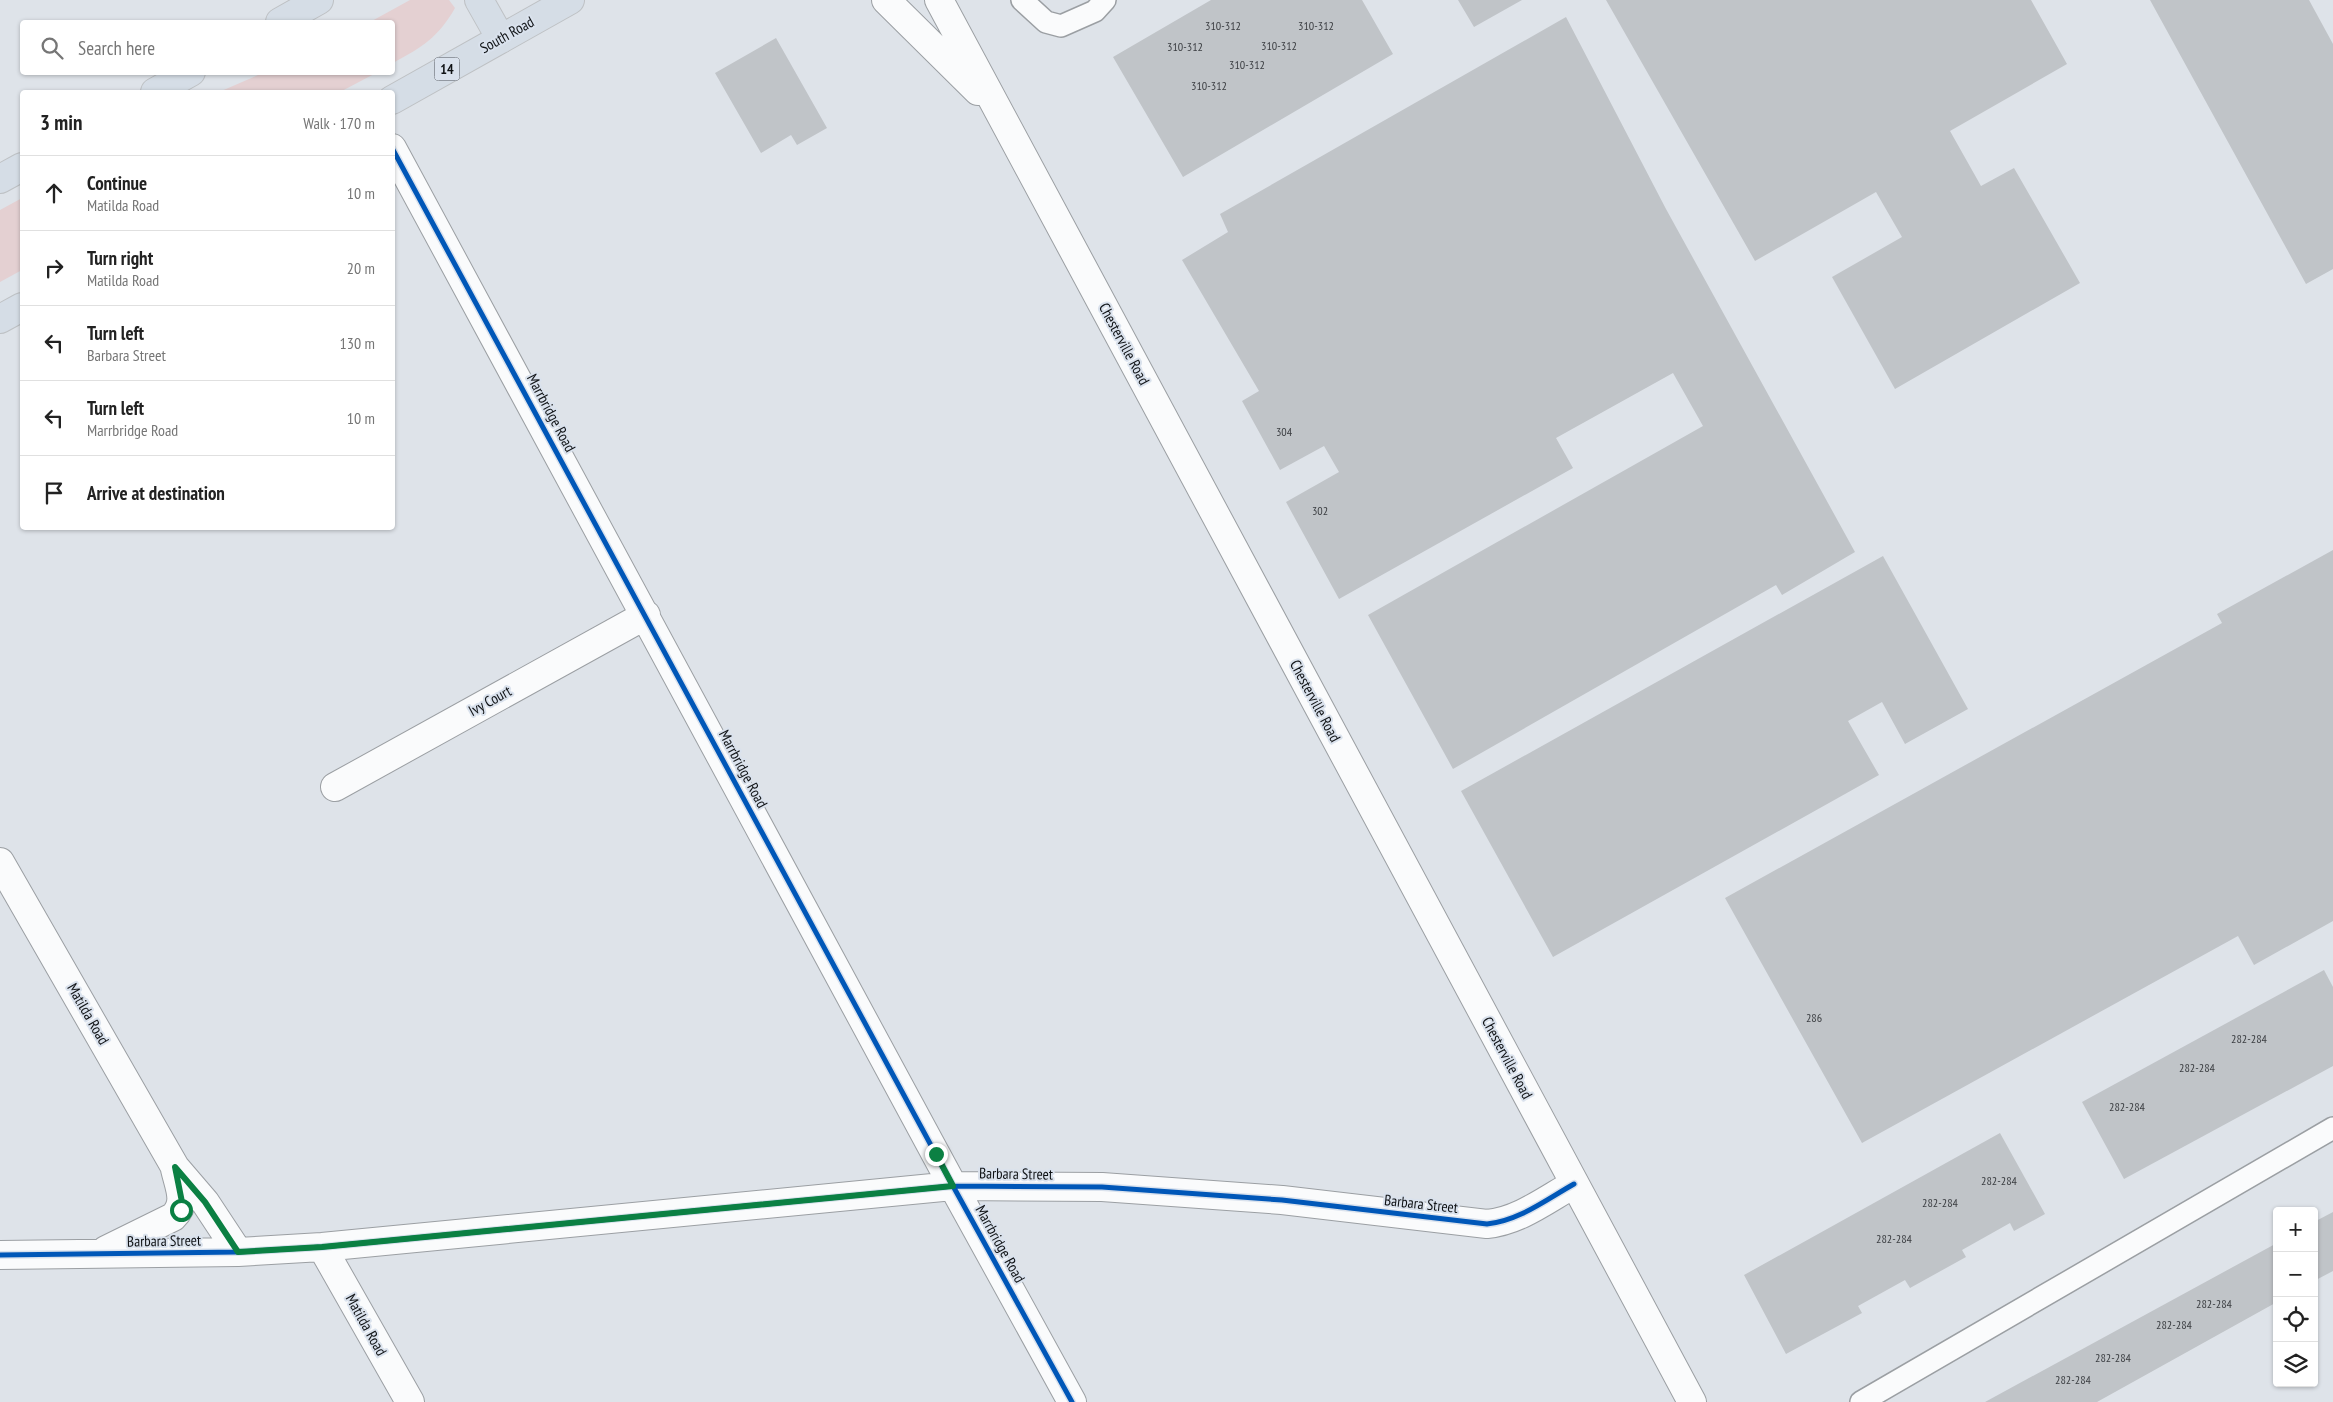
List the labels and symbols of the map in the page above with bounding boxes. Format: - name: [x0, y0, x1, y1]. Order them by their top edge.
- street label: South Road: [476, 12, 537, 57]
- house number: 310-312: [1205, 18, 1241, 33]
- house number: 310-312: [1298, 18, 1334, 33]
- house number: 310-312: [1261, 38, 1297, 53]
- house number: 310-312: [1167, 39, 1203, 54]
- house number: 310-312: [1229, 57, 1265, 72]
- road number: 14: [434, 58, 460, 80]
- house number: 310-312: [1191, 78, 1227, 93]
- street label: Chesterville Road: [1095, 300, 1154, 388]
- street label: Marrbridge Road: [523, 371, 580, 455]
- house number: 304: [1276, 424, 1293, 439]
- house number: 302: [1312, 503, 1328, 518]
- street label: Chesterville Road: [1286, 657, 1345, 745]
- street label: Ivy Court: [465, 681, 514, 720]
- street label: Marrbridge Road: [715, 727, 772, 811]
- street label: Matilda Road: [63, 980, 114, 1048]
- house number: 286: [1806, 1010, 1822, 1025]
- street label: Chesterville Road: [1478, 1014, 1537, 1102]
- house number: 282-284: [2231, 1031, 2268, 1046]
- house number: 282-284: [2179, 1060, 2216, 1075]
- house number: 282-284: [2109, 1099, 2146, 1114]
- route end: [925, 1143, 948, 1166]
- street label: Barbara Street: [979, 1163, 1053, 1184]
- house number: 282-284: [1981, 1173, 2018, 1188]
- street label: Barbara Street: [1383, 1190, 1459, 1217]
- house number: 282-284: [1922, 1195, 1959, 1210]
- route start: [170, 1199, 193, 1222]
- street label: Marrbridge Road: [971, 1202, 1029, 1286]
- street label: Barbara Street: [127, 1230, 201, 1251]
- house number: 282-284: [1876, 1231, 1913, 1246]
- street label: Matilda Road: [342, 1291, 391, 1359]
- house number: 282-284: [2196, 1296, 2233, 1311]
- house number: 282-284: [2156, 1317, 2193, 1332]
- house number: 282-284: [2095, 1350, 2132, 1365]
- house number: 282-284: [2055, 1372, 2092, 1387]

